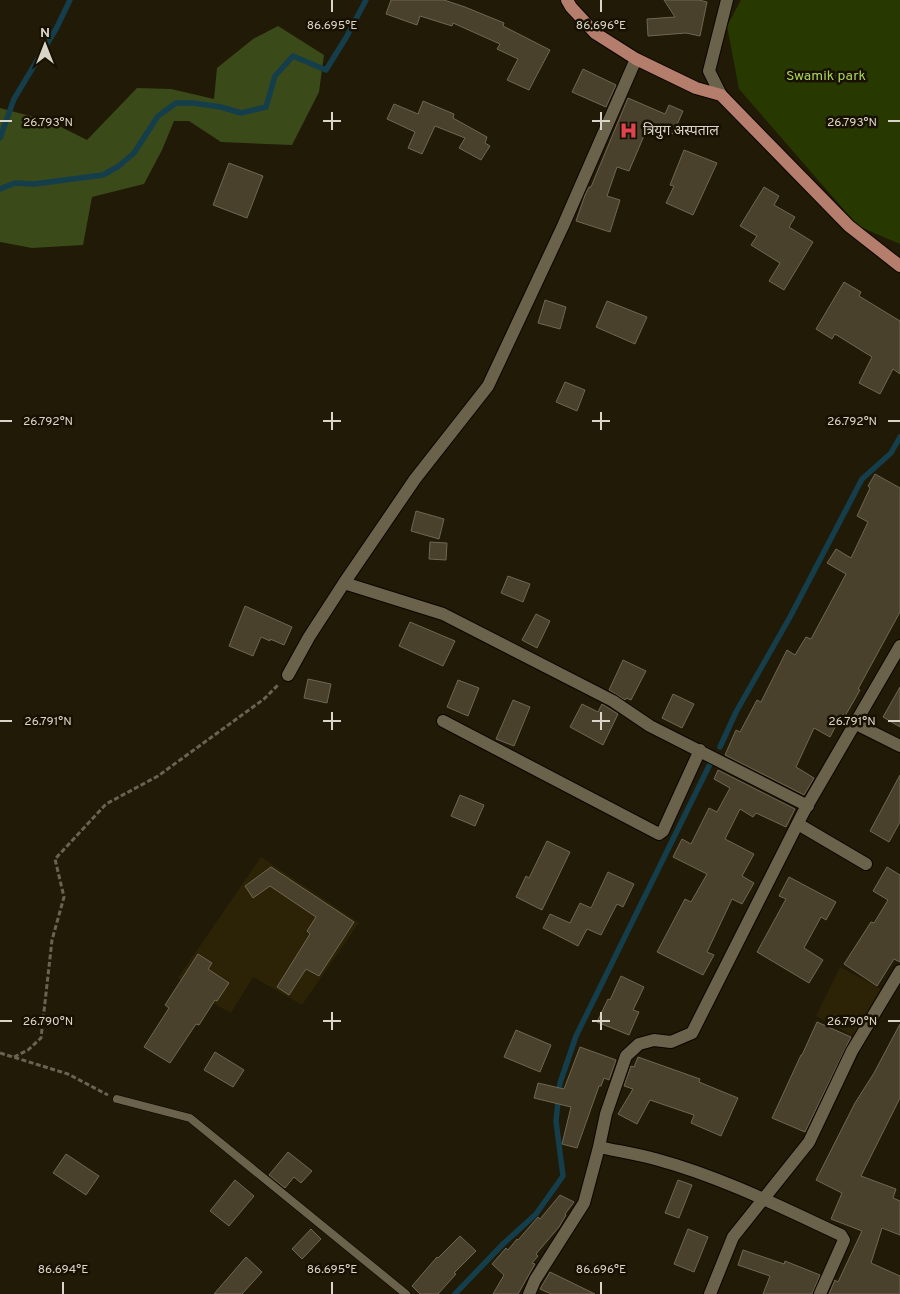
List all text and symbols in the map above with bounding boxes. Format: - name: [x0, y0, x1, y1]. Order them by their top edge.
- text: 86.695°E: [307, 18, 357, 34]
- text: 86.696°E: [576, 18, 626, 34]
- north arrow: [20, 20, 70, 70]
- text: N: [40, 25, 50, 42]
- park label: Swamik park: [786, 68, 866, 85]
- text: 26.793°N: [23, 115, 73, 131]
- text: 26.793°N: [827, 115, 877, 131]
- hospital icon: त्रियुग अस्पताल: [619, 120, 639, 140]
- place label: त्रियुग अस्पताल: [643, 122, 719, 140]
- text: 26.792°N: [23, 414, 73, 430]
- text: 26.792°N: [827, 414, 877, 430]
- text: 26.791°N: [24, 714, 72, 730]
- text: 26.791°N: [828, 714, 876, 730]
- text: 26.790°N: [23, 1014, 73, 1030]
- text: 26.790°N: [827, 1014, 877, 1030]
- text: 86.694°E: [38, 1262, 88, 1278]
- text: 86.695°E: [307, 1262, 357, 1278]
- text: 86.696°E: [576, 1262, 626, 1278]

